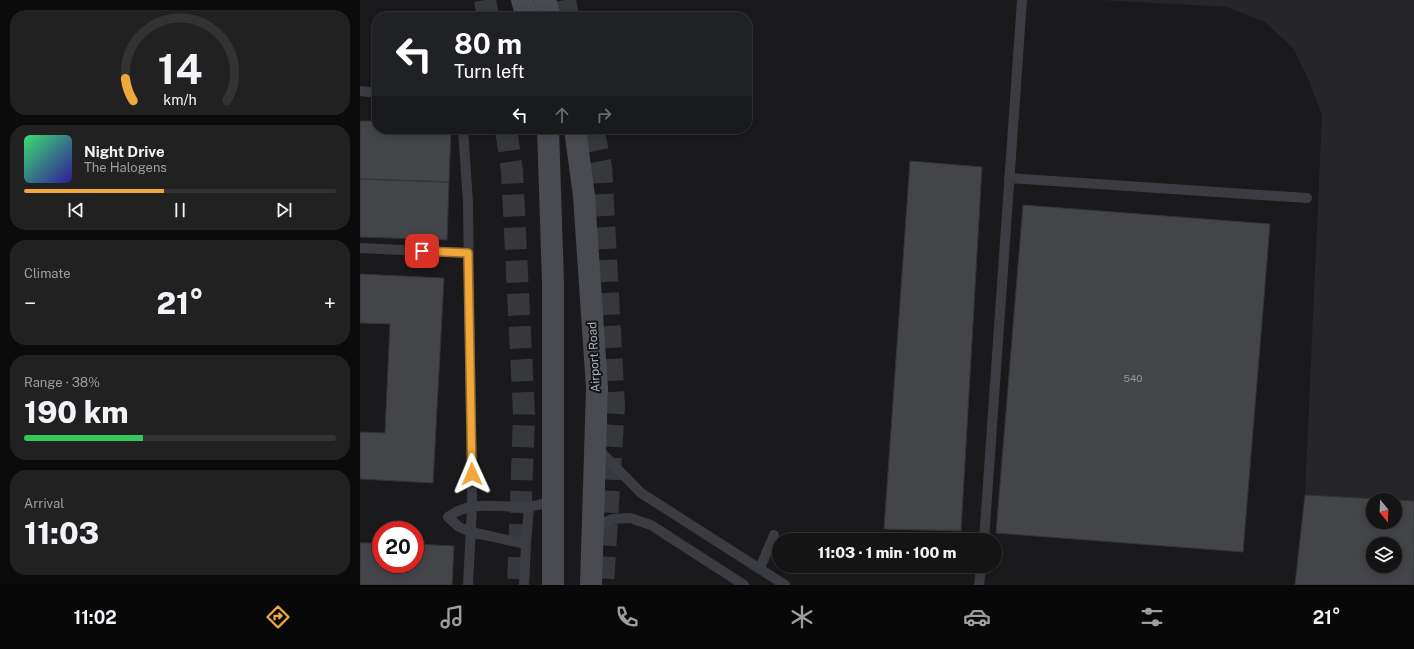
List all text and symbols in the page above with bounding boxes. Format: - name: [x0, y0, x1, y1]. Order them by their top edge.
- text: 80 m: [454, 27, 522, 60]
- icon: left: [388, 28, 440, 80]
- text: 14: [157, 43, 203, 92]
- text: Turn left: [454, 61, 524, 82]
- text: km/h: [163, 90, 197, 107]
- icon: left: [509, 104, 531, 126]
- icon: ahead: [551, 104, 573, 126]
- icon: right: [593, 104, 615, 126]
- text: Night Drive: [84, 143, 165, 160]
- text: The Halogens: [84, 160, 167, 175]
- icon: previous: [65, 199, 87, 221]
- icon: pause: [169, 199, 191, 221]
- icon: next: [273, 199, 295, 221]
- pin: [405, 234, 439, 268]
- icon: arrive: [411, 240, 433, 262]
- text: Climate: [24, 266, 71, 281]
- text: 21°: [156, 285, 204, 321]
- text: −: [24, 290, 36, 316]
- text: +: [324, 290, 336, 316]
- street label: Airport Road: [585, 321, 603, 393]
- house number: 540: [1124, 372, 1142, 384]
- text: Range · 38%: [24, 375, 100, 390]
- text: 190 km: [24, 394, 129, 430]
- position arrow: [451, 453, 493, 495]
- north arrow: [1366, 493, 1402, 529]
- map controls: [1366, 493, 1402, 573]
- text: Arrival: [24, 496, 64, 511]
- text: 11:03: [24, 515, 99, 551]
- speed limit sign: 20: [372, 521, 424, 573]
- button: layers: [1366, 537, 1402, 573]
- text: 11:03 · 1 min · 100 m: [818, 544, 956, 561]
- icon: directions: [264, 603, 292, 631]
- icon: music: [438, 603, 466, 631]
- icon: phone: [613, 603, 641, 631]
- icon: climate: [788, 603, 816, 631]
- icon: car: [963, 603, 991, 631]
- icon: filters: [1138, 603, 1166, 631]
- text: 11:02: [73, 607, 117, 628]
- text: 21°: [1313, 607, 1341, 628]

